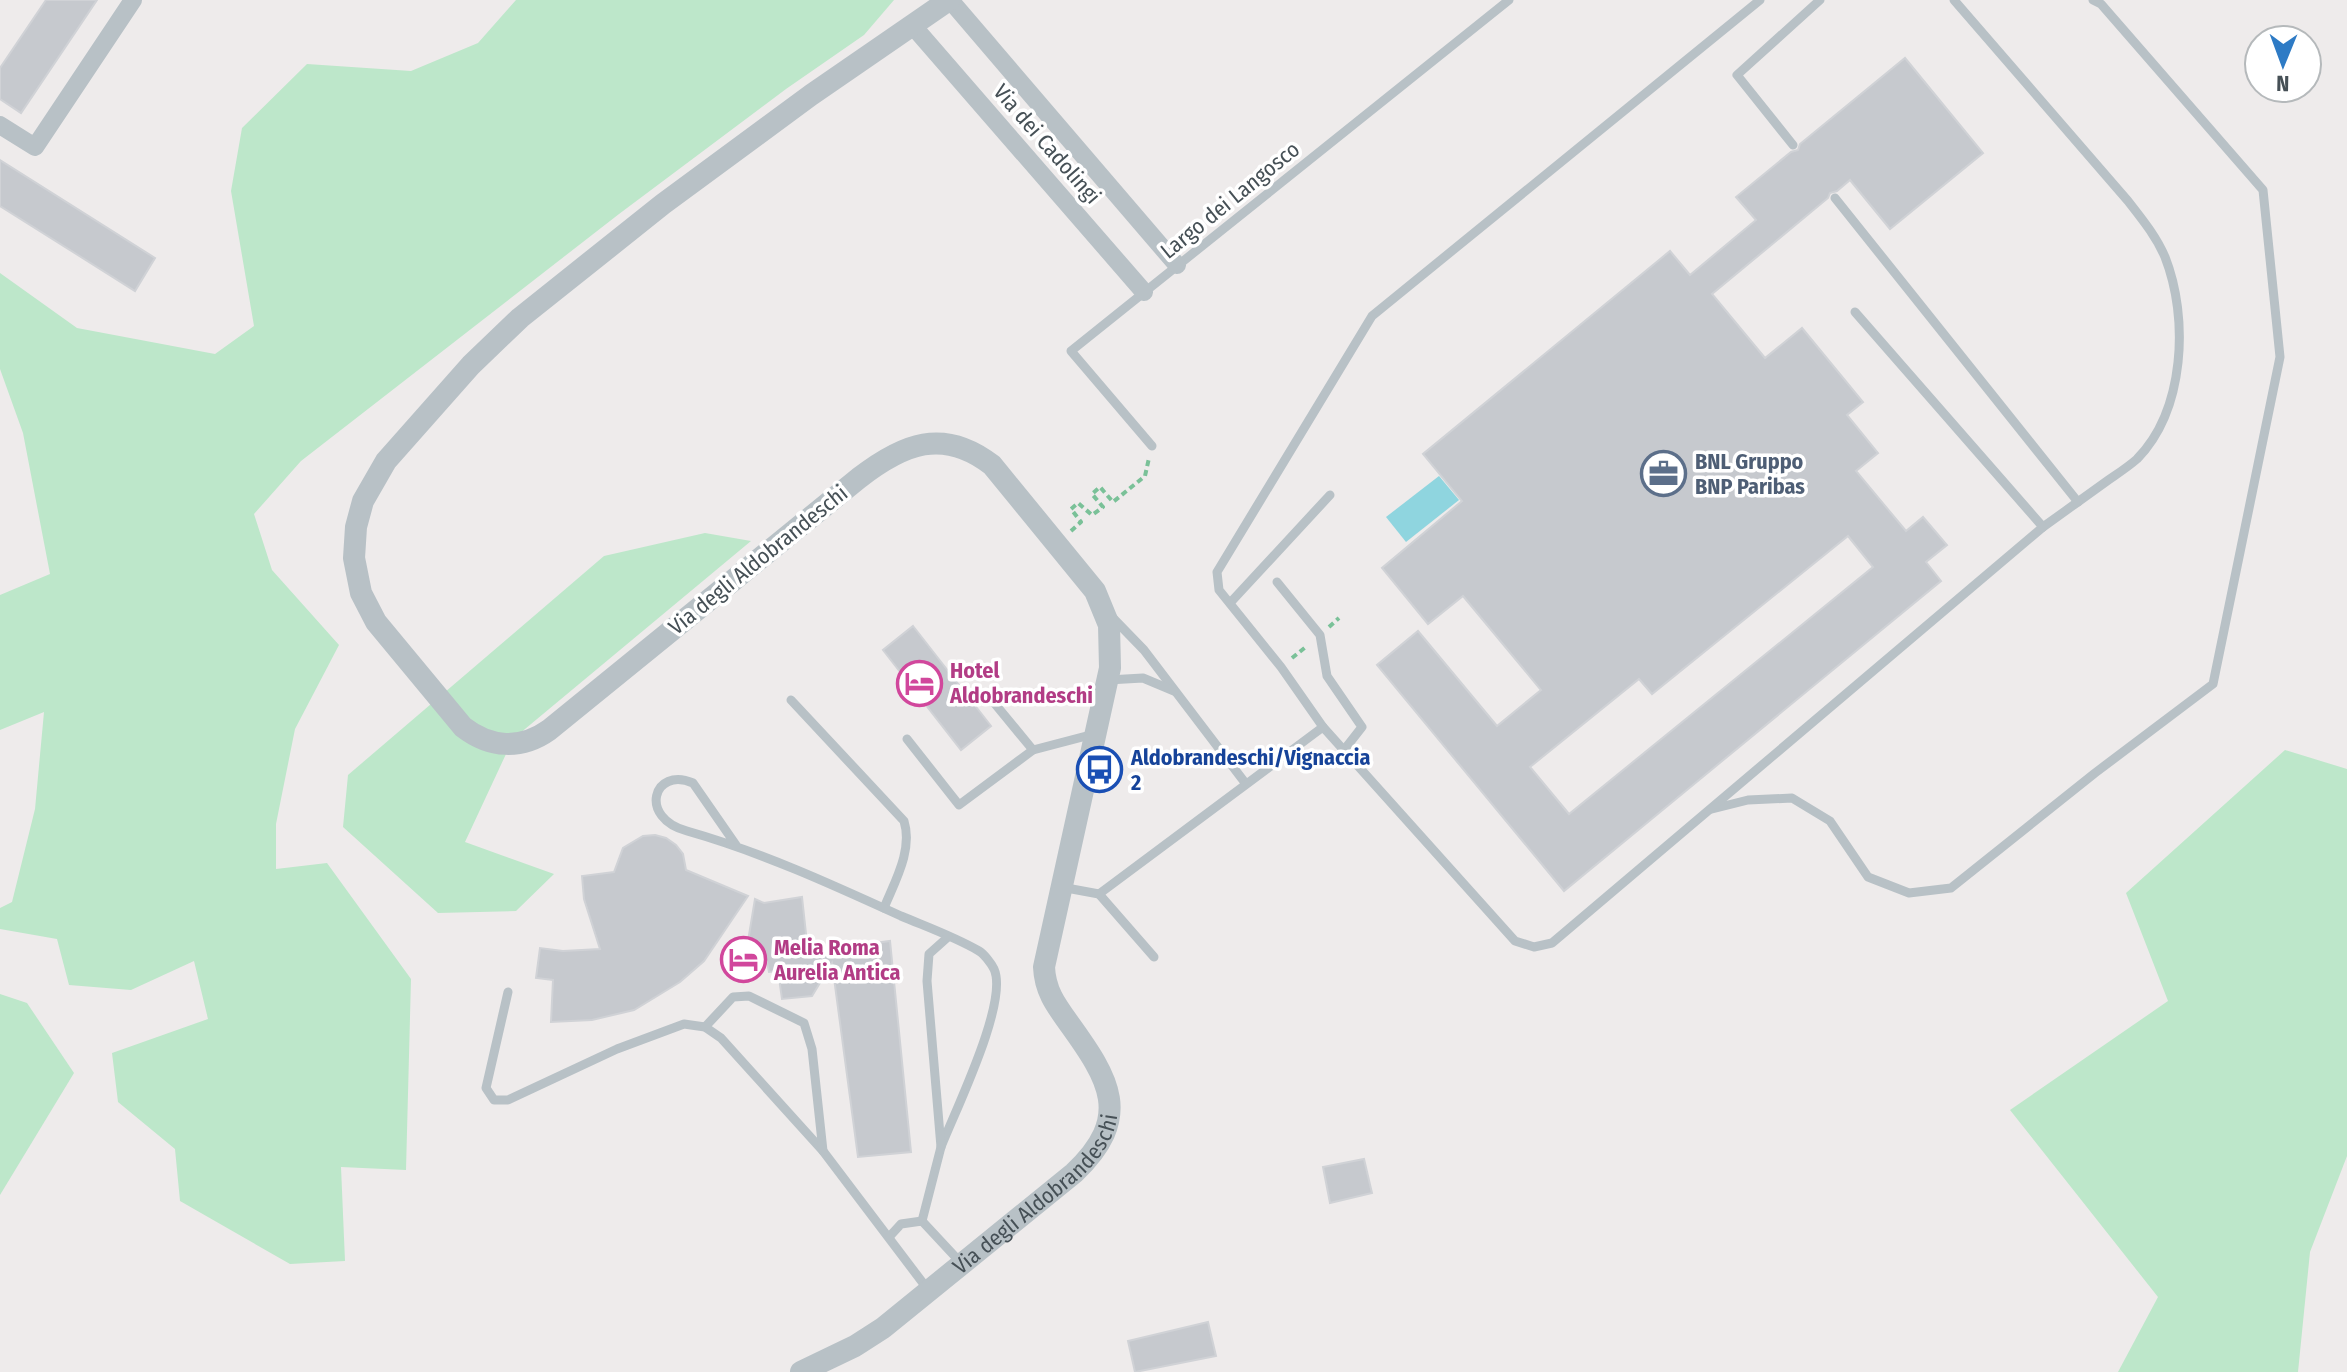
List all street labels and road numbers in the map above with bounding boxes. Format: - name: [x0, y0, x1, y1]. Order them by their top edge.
- street label: Via dei Cadolingi: [988, 79, 1106, 209]
- street label: Largo dei Langosco: [1155, 136, 1305, 264]
- street label: Via degli Aldobrandeschi: [663, 479, 853, 641]
- street label: Via degli Aldobrandeschi: [947, 1112, 1123, 1280]

